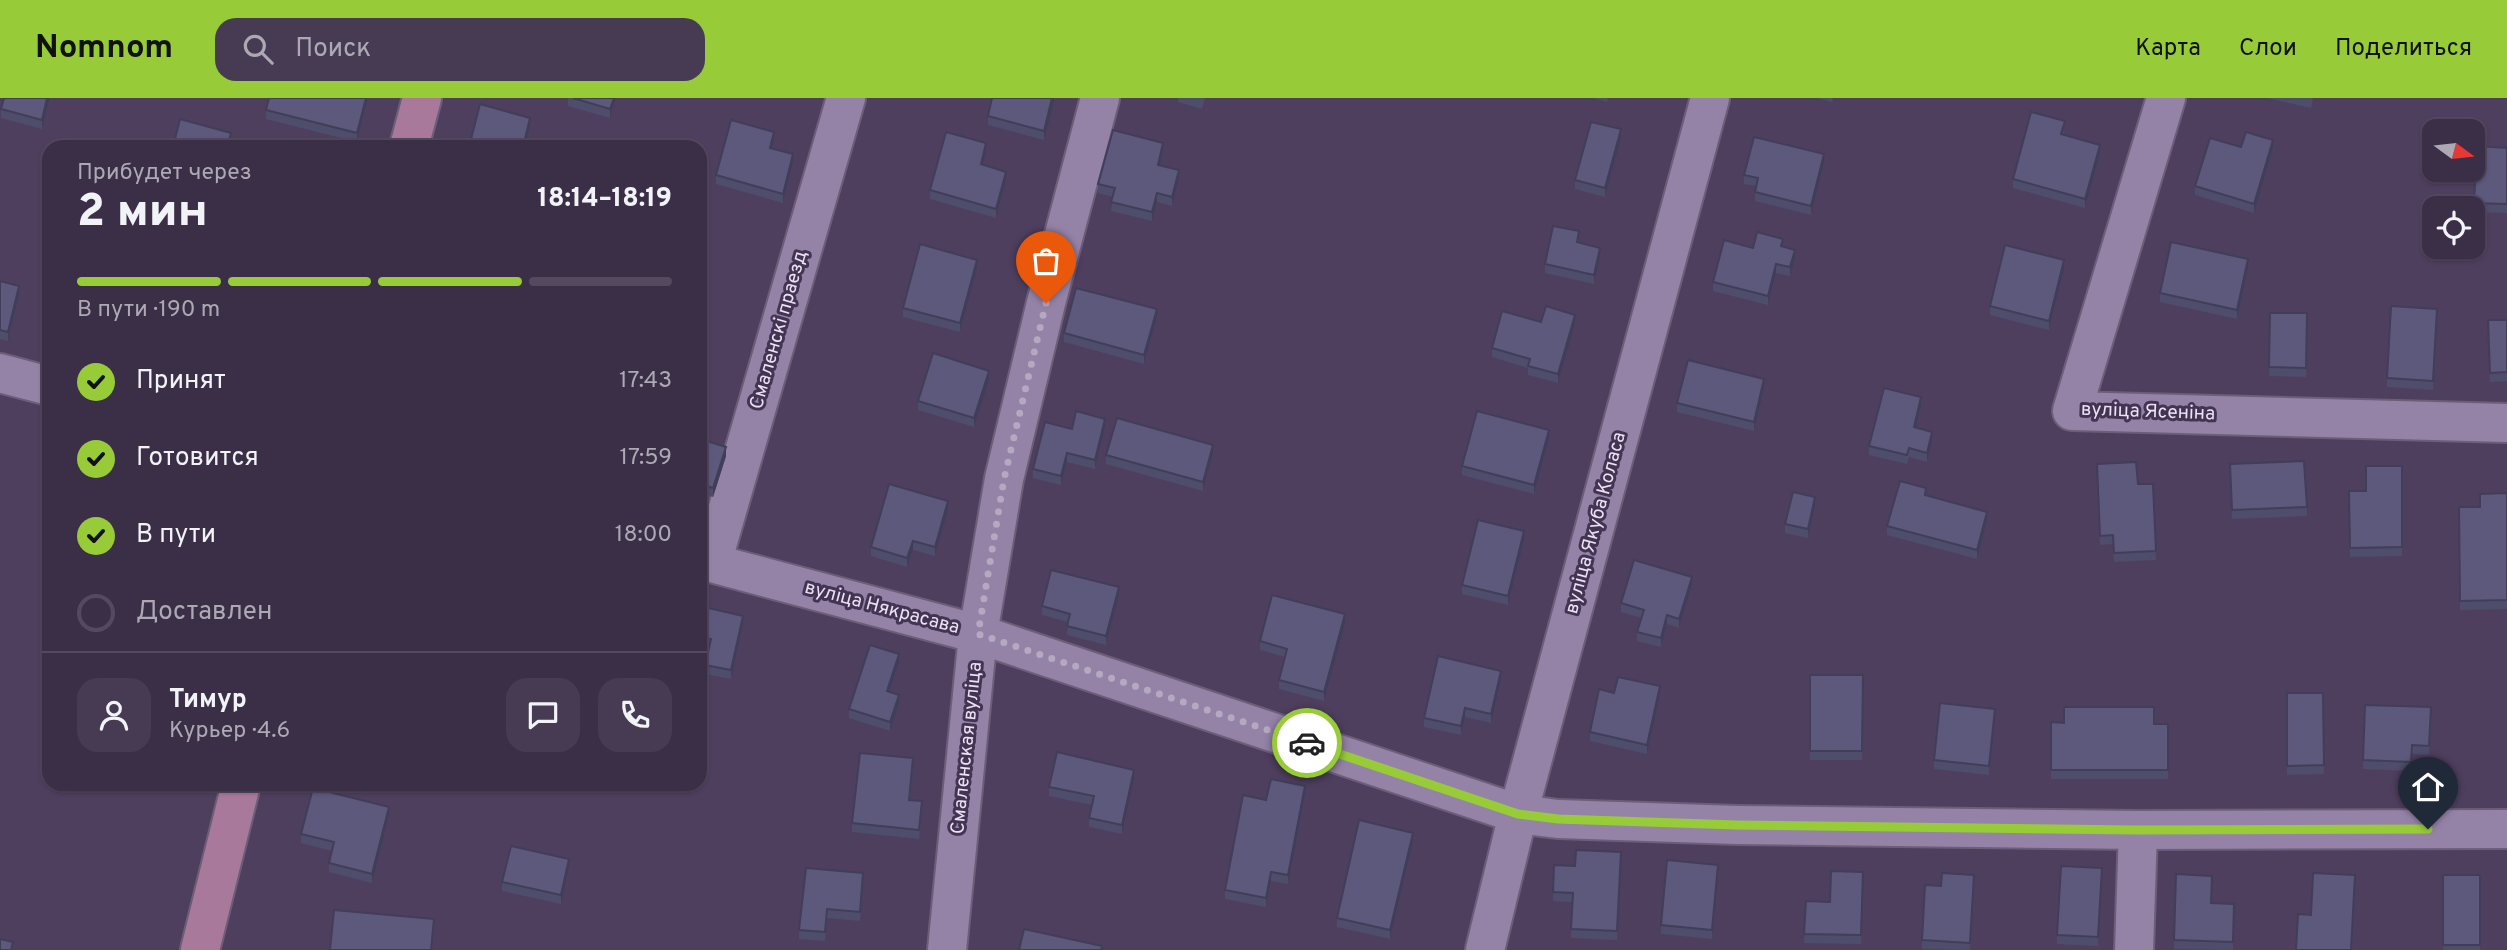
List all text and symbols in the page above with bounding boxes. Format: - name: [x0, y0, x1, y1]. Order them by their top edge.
- search box: [215, 18, 705, 81]
- text: Nomnom: [35, 28, 173, 70]
- icon: search: [239, 30, 277, 68]
- text: Поиск: [295, 33, 371, 66]
- text: Карта: [2135, 34, 2201, 64]
- text: Слои: [2239, 34, 2297, 64]
- text: Поделиться: [2335, 34, 2472, 64]
- north arrow: [2422, 119, 2485, 182]
- map controls: [2422, 119, 2485, 259]
- text: Прибудет через: [77, 159, 252, 188]
- text: 18:14–18:19: [537, 183, 672, 216]
- text: 2 мин: [77, 184, 208, 243]
- button: locate: [2422, 196, 2485, 259]
- pin: [1016, 231, 1076, 303]
- icon: bag: [1027, 242, 1065, 280]
- street label: Смаленскі праезд: [745, 248, 813, 412]
- text: В пути · 190 m: [77, 296, 220, 325]
- icon: check: [77, 363, 115, 401]
- text: Принят: [136, 365, 226, 398]
- text: 17:43: [619, 367, 672, 396]
- street label: вуліца Ясеніна: [2081, 398, 2215, 426]
- street label: вуліца Якуба Коласа: [1560, 429, 1632, 617]
- icon: check: [77, 440, 115, 478]
- text: Готовится: [136, 442, 259, 475]
- text: 17:59: [619, 444, 672, 473]
- icon: check: [77, 517, 115, 555]
- text: В пути: [136, 519, 216, 552]
- text: 18:00: [615, 521, 672, 550]
- street label: вуліца Някрасава: [802, 576, 962, 640]
- text: Доставлен: [136, 596, 272, 629]
- street label: Смаленская вуліца: [946, 661, 988, 835]
- button: person: [77, 678, 151, 752]
- button: chat: [506, 678, 580, 752]
- button: phone: [598, 678, 672, 752]
- text: Тимур: [169, 684, 247, 717]
- courier: [1272, 708, 1342, 778]
- text: Курьер · 4.6: [169, 717, 290, 746]
- icon: car: [1288, 724, 1326, 762]
- pin: [2398, 757, 2458, 829]
- icon: home: [2409, 768, 2447, 806]

